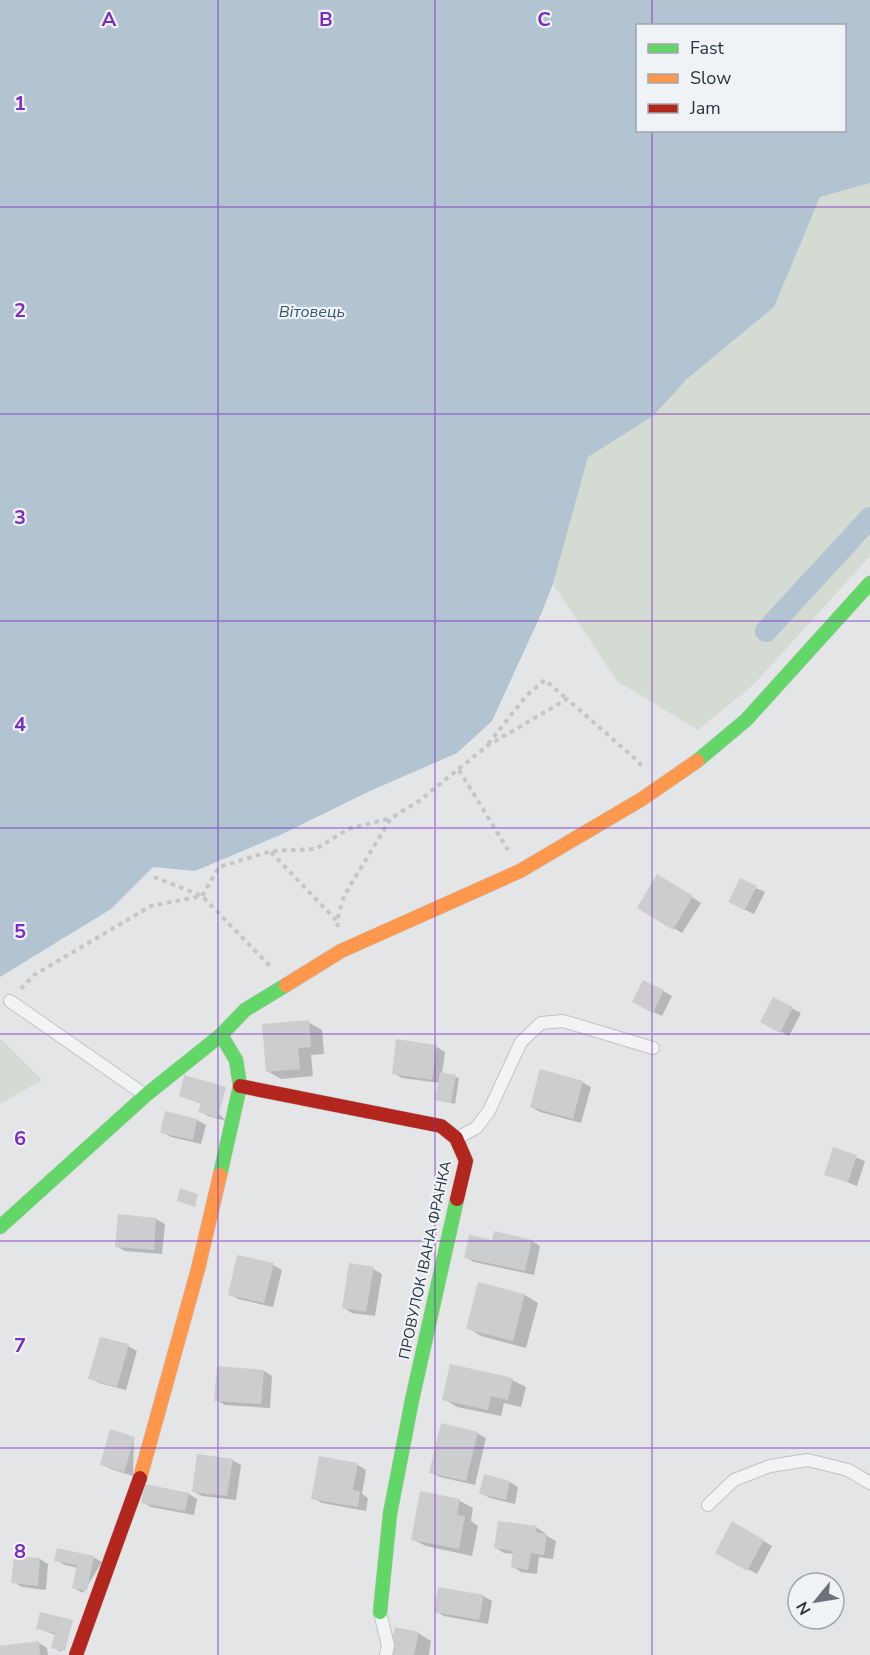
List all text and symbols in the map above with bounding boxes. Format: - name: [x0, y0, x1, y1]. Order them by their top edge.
- text: A: [102, 6, 117, 33]
- text: B: [319, 6, 333, 33]
- text: C: [537, 6, 551, 33]
- legend: [636, 24, 846, 132]
- text: Fast: [690, 36, 725, 60]
- text: Slow: [690, 66, 731, 90]
- text: 1: [14, 90, 26, 117]
- text: Jam: [689, 96, 721, 120]
- text: 2: [14, 297, 26, 324]
- water label: Вітовець: [279, 301, 345, 323]
- text: 3: [14, 504, 26, 531]
- text: 4: [14, 711, 26, 738]
- text: 5: [14, 918, 26, 945]
- text: 6: [14, 1125, 26, 1152]
- street label: ПРОВУЛОК ІВАНА ФРАНКА: [394, 1159, 456, 1361]
- text: 7: [14, 1332, 26, 1359]
- text: 8: [14, 1538, 26, 1565]
- north arrow: [786, 1571, 846, 1631]
- text: N: [791, 1597, 816, 1619]

